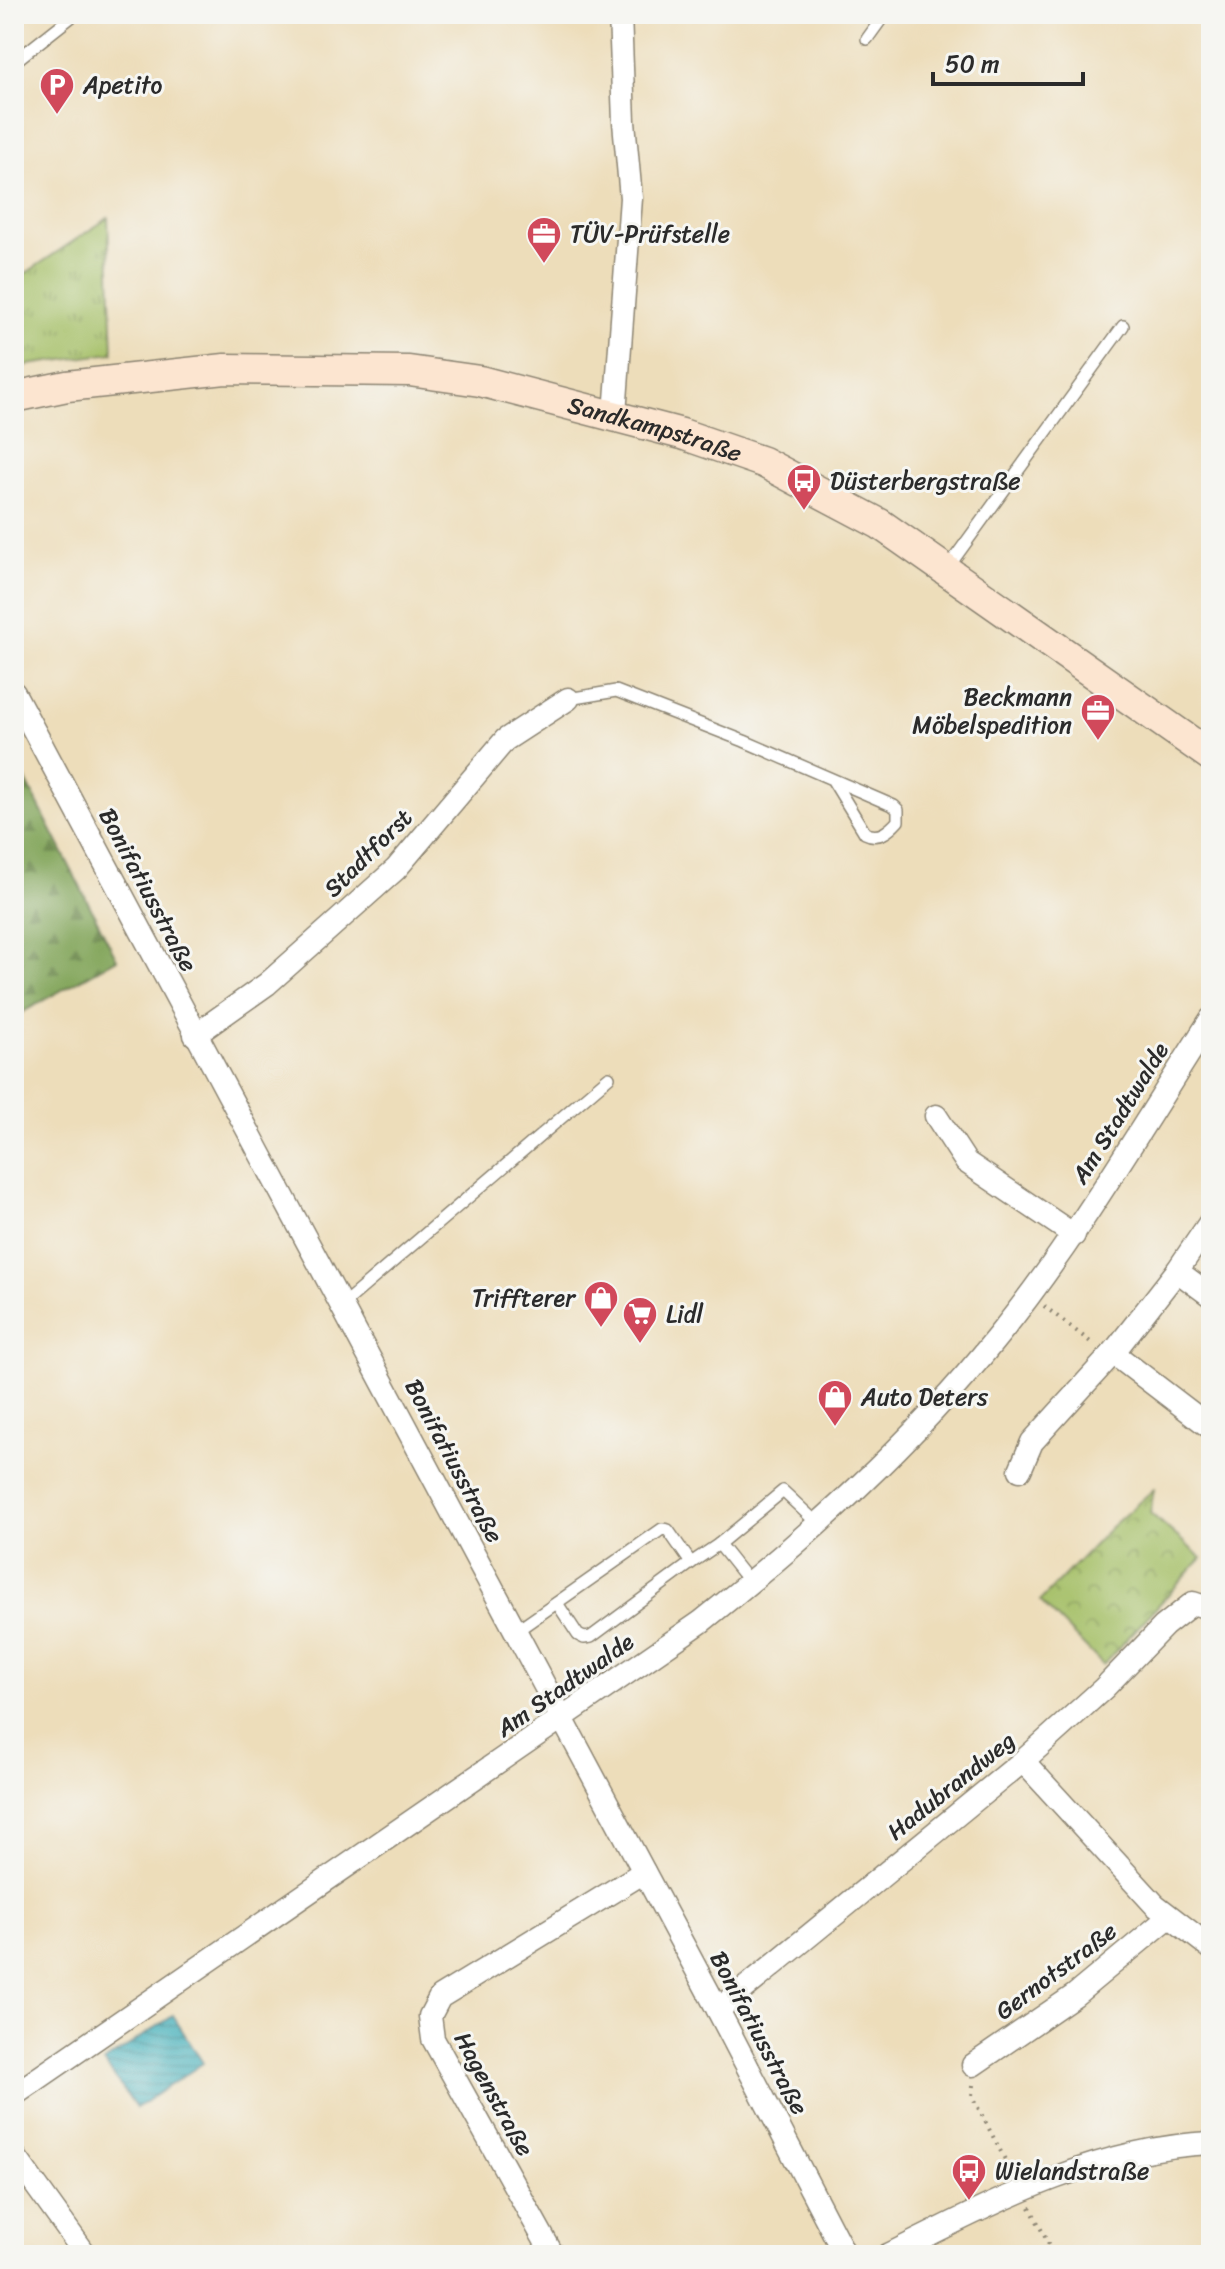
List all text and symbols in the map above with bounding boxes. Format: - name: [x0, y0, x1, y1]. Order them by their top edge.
- scale bar: [933, 36, 1083, 86]
- text: 50 m: [945, 43, 1000, 85]
- place label: Apetito: [82, 64, 163, 106]
- parking icon: Apetito: [38, 66, 76, 116]
- place label: TÜV-Prüfstelle: [570, 213, 730, 255]
- office icon: TÜV-Prüfstelle: [525, 215, 563, 265]
- street label: Sandkampstraße: [563, 384, 748, 474]
- place label: Düsterbergstraße: [830, 460, 1021, 502]
- bus stop icon: Düsterbergstraße: [785, 462, 823, 512]
- place label: Beckmann Möbelspedition: [912, 676, 1072, 746]
- office icon: Beckmann Möbelspedition: [1079, 692, 1117, 742]
- street label: Stadtforst: [313, 798, 423, 908]
- street label: Bonifatiusstraße: [87, 800, 209, 980]
- street label: Am Stadtwalde: [1059, 1033, 1181, 1193]
- place label: Triffterer: [472, 1277, 577, 1319]
- shop icon: Triffterer: [582, 1279, 620, 1329]
- place label: Lidl: [666, 1293, 704, 1335]
- supermarket icon: Lidl: [621, 1295, 659, 1345]
- street label: Bonifatiusstraße: [393, 1371, 515, 1551]
- place label: Auto Deters: [860, 1376, 989, 1418]
- shop icon: Auto Deters: [816, 1378, 854, 1428]
- street label: Am Stadtwalde: [486, 1621, 643, 1749]
- street label: Hadubrandweg: [877, 1721, 1025, 1851]
- street label: Gernotstraße: [986, 1911, 1126, 2031]
- street label: Bonifatiusstraße: [698, 1943, 820, 2123]
- street label: Hagenstraße: [442, 2024, 546, 2164]
- place label: Wielandstraße: [995, 2150, 1149, 2192]
- bus stop icon: Wielandstraße: [950, 2152, 988, 2202]

